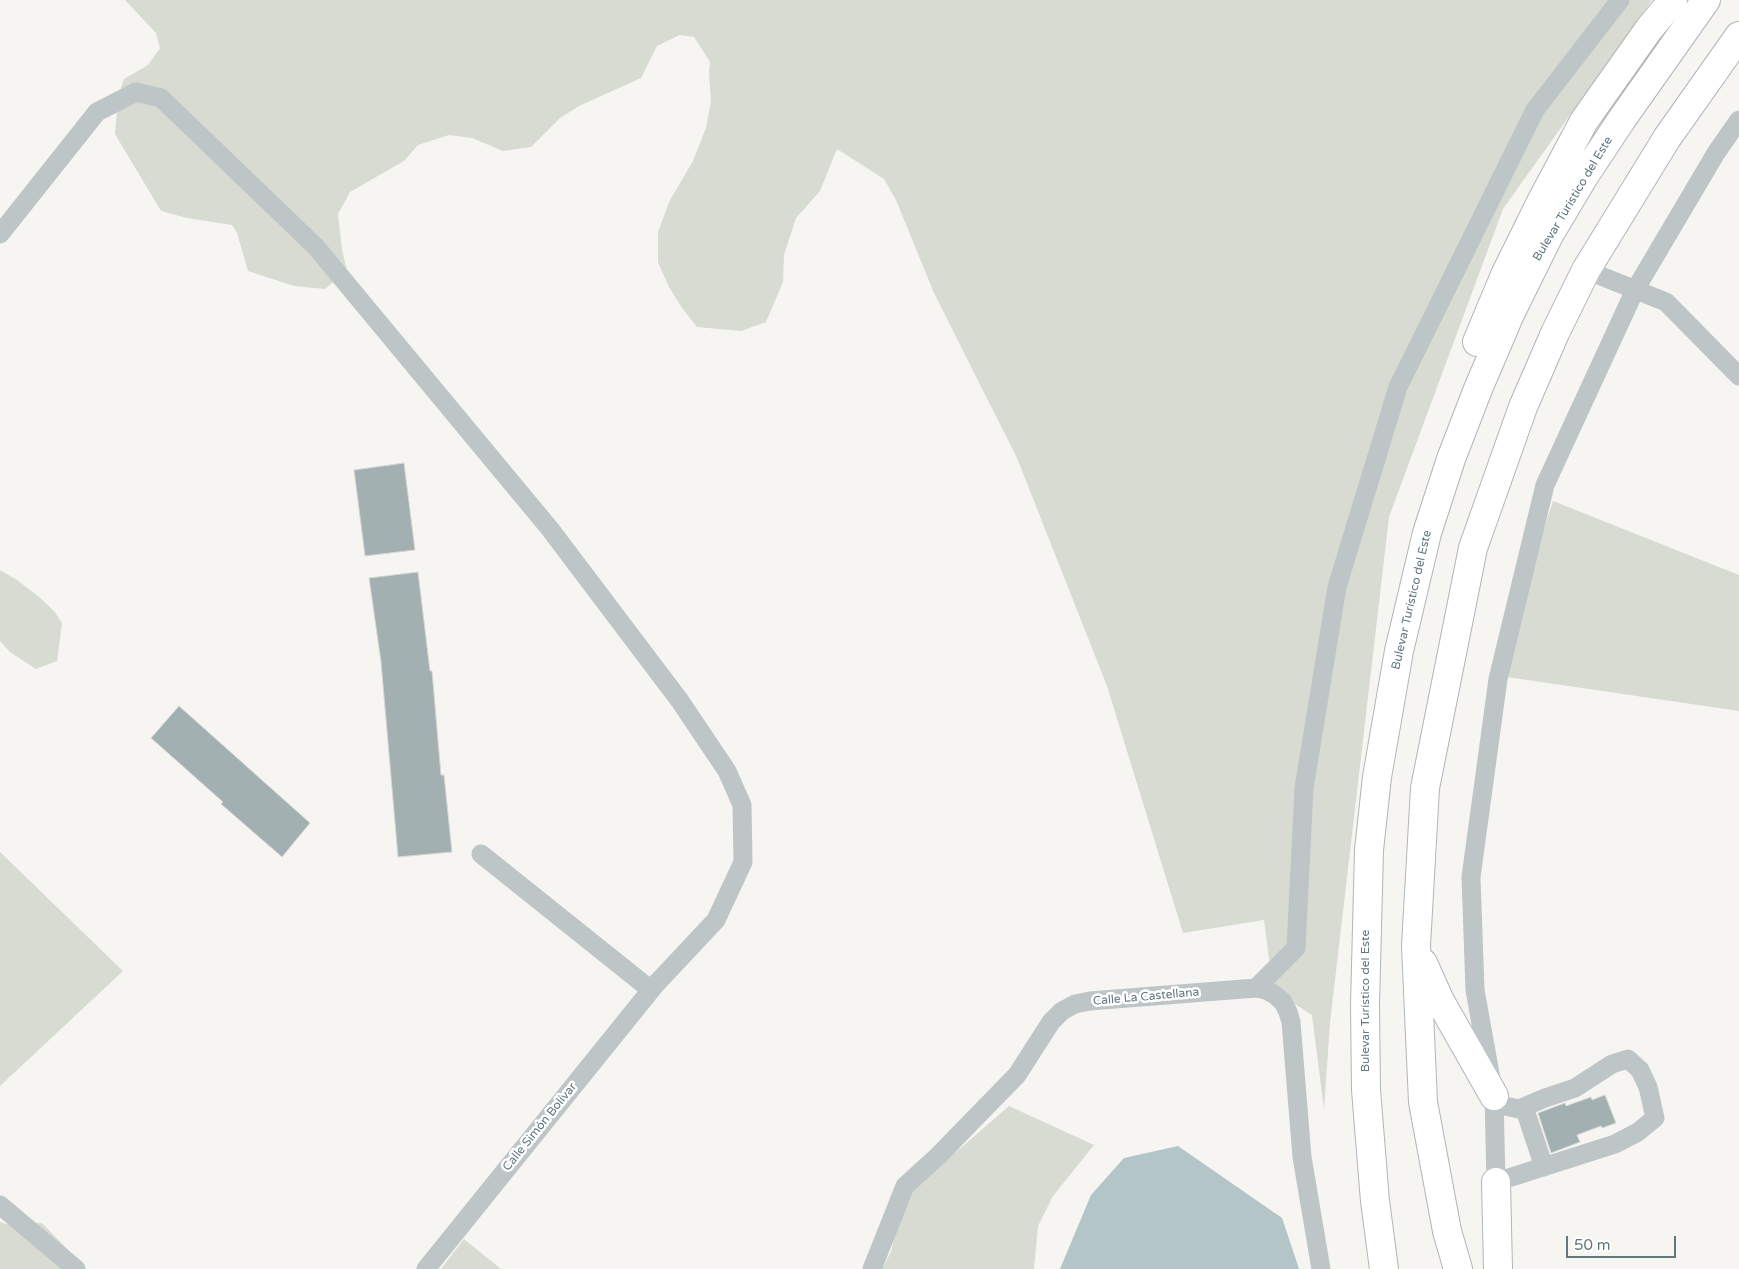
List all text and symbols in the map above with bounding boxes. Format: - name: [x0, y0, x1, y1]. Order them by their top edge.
- street label: Bulevar Turístico del Este: [1530, 134, 1616, 264]
- street label: Bulevar Turístico del Este: [1389, 529, 1435, 671]
- street label: Bulevar Turístico del Este: [1359, 930, 1373, 1072]
- street label: Calle La Castellana: [1092, 985, 1200, 1009]
- street label: Calle Simón Bolívar: [500, 1080, 580, 1174]
- scale bar: [1569, 1226, 1679, 1258]
- text: 50 m: [1574, 1236, 1611, 1254]

